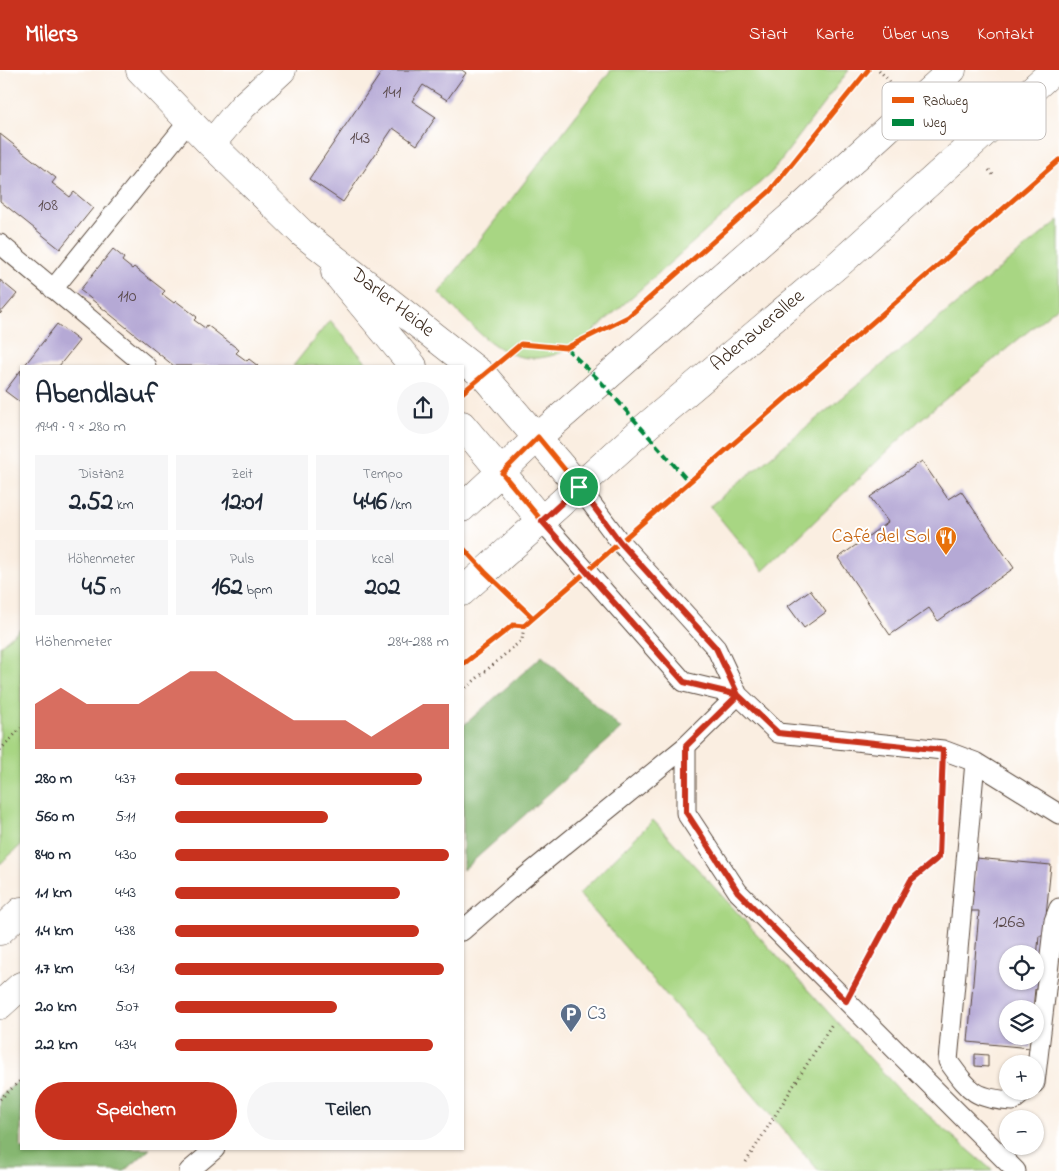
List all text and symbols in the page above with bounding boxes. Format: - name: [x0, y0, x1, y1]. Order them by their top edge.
- text: Milers: [25, 18, 78, 53]
- text: Start: [749, 22, 788, 48]
- text: Karte: [816, 22, 854, 48]
- text: Über uns: [882, 22, 949, 48]
- text: Kontakt: [977, 22, 1034, 48]
- house number: 141: [383, 80, 402, 106]
- legend: [882, 82, 1046, 140]
- text: Radweg: [923, 91, 968, 113]
- text: Weg: [923, 113, 946, 135]
- house number: 143: [350, 126, 370, 152]
- house number: 108: [38, 193, 58, 219]
- street label: Darler Heide: [343, 260, 440, 345]
- street label: Adenauerallee: [705, 283, 811, 379]
- house number: 110: [117, 284, 137, 310]
- text: Abendlauf: [35, 375, 158, 416]
- button: share: [397, 382, 449, 434]
- text: 19:49 · 9 × 280 m: [35, 415, 126, 439]
- text: Distanz: [79, 464, 124, 485]
- text: Zeit: [231, 464, 253, 485]
- text: Tempo: [363, 464, 403, 485]
- pin: [558, 466, 600, 508]
- icon: arrive: [565, 473, 593, 501]
- text: 2.52: [69, 485, 113, 521]
- text: 12:01: [221, 485, 263, 521]
- text: 4:46: [353, 485, 387, 521]
- text: km: [113, 495, 134, 516]
- text: /km: [387, 495, 412, 516]
- place label: Café del Sol: [832, 523, 930, 552]
- restaurant icon: Café del Sol: [934, 525, 958, 556]
- text: Höhenmeter: [68, 549, 135, 570]
- text: Puls: [230, 549, 254, 570]
- text: kcal: [372, 549, 394, 570]
- text: 45: [82, 570, 106, 606]
- text: 162: [212, 570, 243, 606]
- text: 202: [365, 570, 400, 606]
- text: m: [106, 580, 121, 601]
- text: bpm: [243, 580, 272, 601]
- text: Höhenmeter: [35, 630, 112, 654]
- text: 284–288 m: [387, 630, 449, 654]
- text: 280 m: [35, 767, 72, 791]
- text: 4:37: [115, 767, 136, 791]
- text: 560 m: [35, 805, 75, 829]
- text: 5:11: [115, 805, 136, 829]
- text: 840 m: [35, 843, 71, 867]
- text: 4:30: [115, 843, 136, 867]
- text: 1.1 km: [35, 881, 72, 905]
- text: 4:43: [115, 881, 136, 905]
- house number: 126a: [993, 910, 1025, 936]
- text: 1.4 km: [35, 919, 73, 943]
- text: 4:38: [115, 919, 136, 943]
- map controls: [999, 945, 1044, 1155]
- button: locate: [999, 945, 1044, 990]
- text: 1.7 km: [35, 957, 73, 981]
- text: 4:31: [115, 957, 135, 981]
- text: 2.0 km: [35, 995, 77, 1019]
- text: 5:07: [115, 995, 139, 1019]
- place label: C3: [587, 1000, 606, 1029]
- button: layers: [999, 1000, 1044, 1045]
- parking icon: C3: [559, 1002, 583, 1033]
- text: 2.2 km: [35, 1033, 78, 1057]
- text: 4:34: [115, 1033, 136, 1057]
- button: +: [999, 1055, 1044, 1100]
- button: Speichern: [35, 1082, 237, 1140]
- button: Teilen: [247, 1082, 449, 1140]
- button: −: [999, 1110, 1044, 1155]

